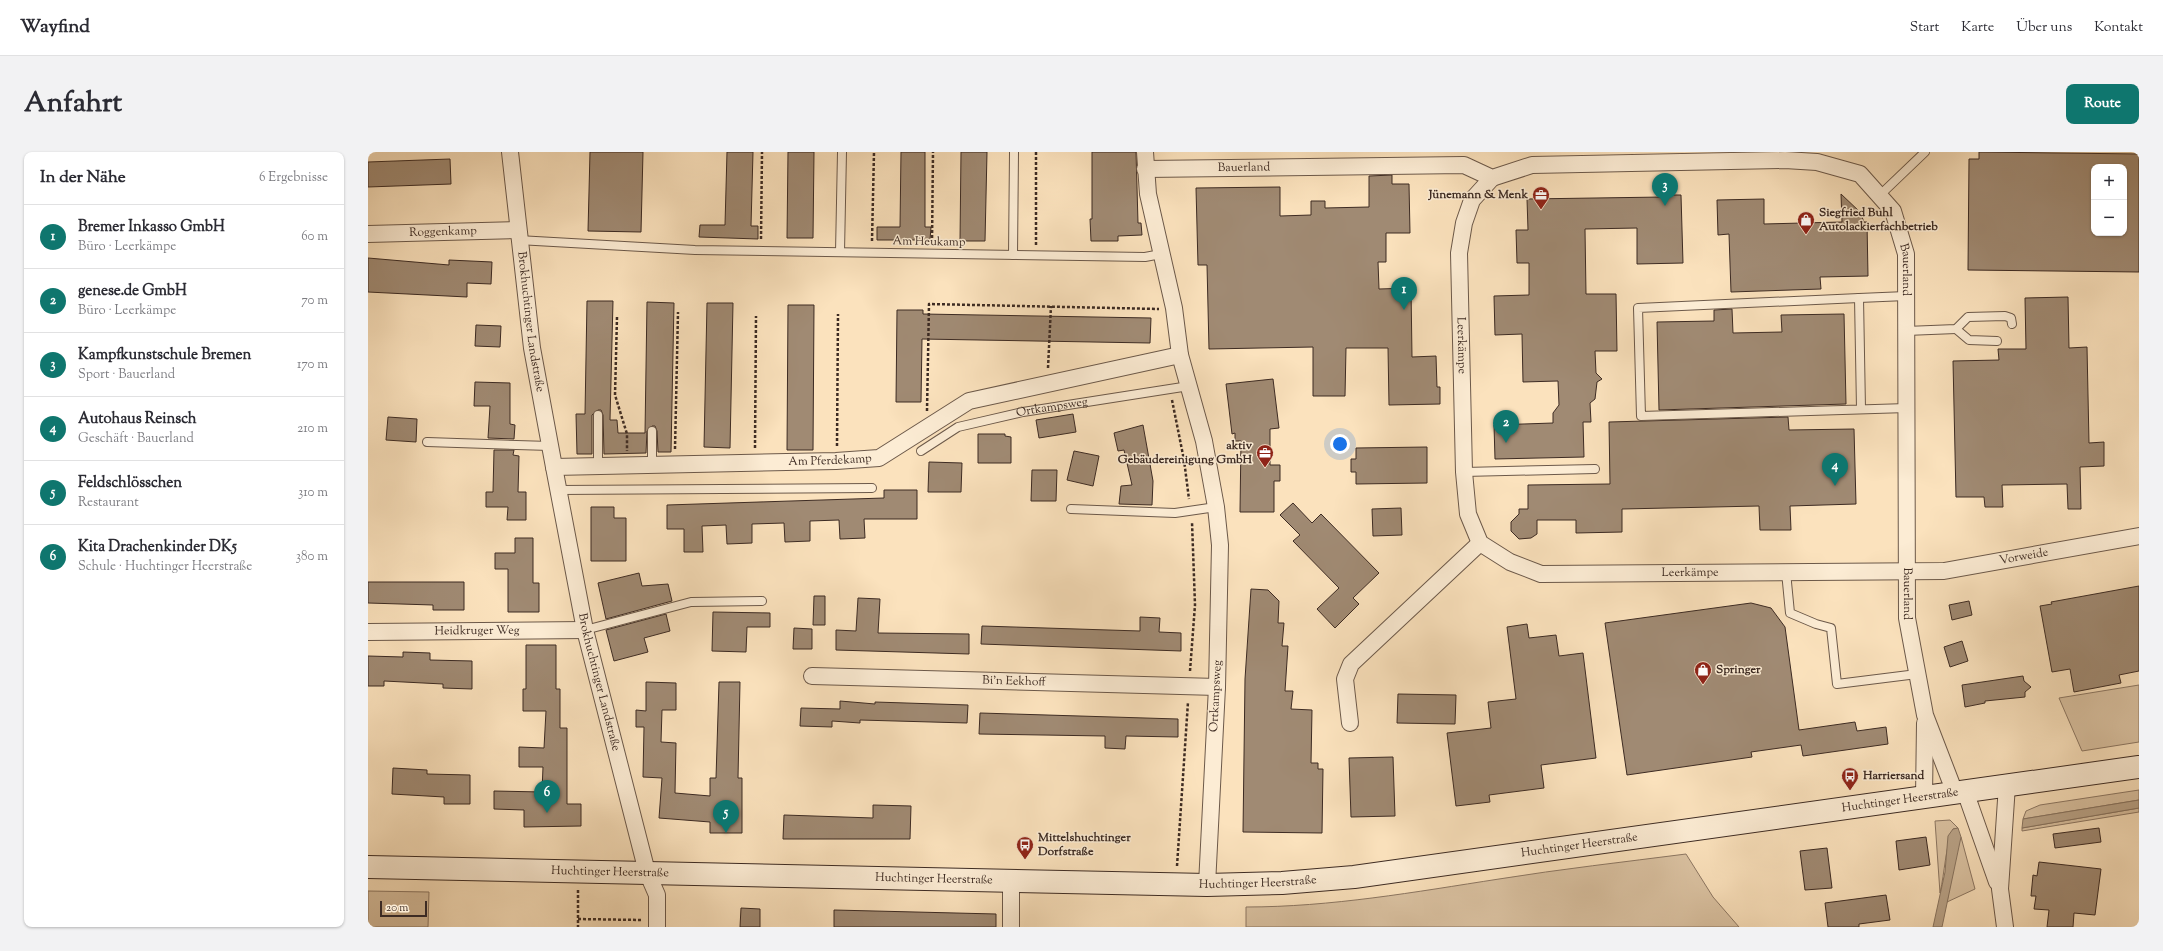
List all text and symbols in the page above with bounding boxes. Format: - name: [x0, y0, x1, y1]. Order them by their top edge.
- text: Wayfind: [20, 14, 90, 41]
- text: Start: [1910, 18, 1939, 38]
- text: Karte: [1961, 18, 1994, 38]
- text: Über uns: [2016, 18, 2072, 38]
- text: Kontakt: [2094, 18, 2143, 38]
- text: Anfahrt: [24, 84, 122, 124]
- button: Route: [2066, 84, 2139, 124]
- street label: Bauerland: [1218, 158, 1271, 177]
- map controls: [2091, 164, 2127, 236]
- button: +: [2091, 164, 2127, 200]
- text: In der Nähe: [40, 166, 126, 190]
- text: 6 Ergebnisse: [259, 169, 328, 187]
- pin: 3: [1652, 173, 1678, 206]
- office icon: Jünemann & Menk: [1531, 185, 1551, 210]
- place label: Jünemann & Menk: [1428, 186, 1528, 204]
- button: −: [2091, 200, 2127, 236]
- place label: Siegfried Buhl Autolackierfachbetrieb: [1818, 204, 1938, 236]
- shop icon: Siegfried Buhl Autolackierfachbetrieb: [1796, 210, 1816, 235]
- text: Bremer Inkasso GmbH: [78, 217, 225, 238]
- street label: Roggenkamp: [409, 222, 477, 242]
- text: 1: [51, 228, 55, 246]
- text: 60 m: [301, 228, 328, 246]
- street label: Am Heukamp: [892, 232, 966, 252]
- text: Büro · Leerkämpe: [78, 238, 176, 256]
- street label: Bauerland: [1894, 241, 1916, 296]
- street label: Brokhuchtinger Landstraße: [512, 251, 549, 394]
- pin: 1: [1391, 277, 1417, 310]
- text: genese.de GmbH: [78, 281, 187, 302]
- text: 2: [50, 292, 56, 310]
- text: 70 m: [301, 292, 328, 310]
- text: Büro · Leerkämpe: [78, 302, 176, 320]
- street label: Leerkämpe: [1451, 317, 1471, 375]
- text: Kampfkunstschule Bremen: [78, 345, 251, 366]
- text: 3: [50, 356, 56, 374]
- text: 170 m: [297, 356, 328, 374]
- text: Sport · Bauerland: [78, 366, 175, 384]
- street label: Ortkampsweg: [1014, 393, 1089, 422]
- text: Autohaus Reinsch: [78, 409, 197, 430]
- pin: 2: [1493, 410, 1519, 443]
- text: 4: [50, 420, 56, 438]
- text: 210 m: [297, 420, 328, 438]
- text: Geschäft · Bauerland: [78, 430, 194, 448]
- your location: [1330, 434, 1350, 454]
- place label: aktiv Gebäudereinigung GmbH: [1118, 437, 1253, 469]
- office icon: aktiv Gebäudereinigung GmbH: [1255, 443, 1275, 468]
- street label: Am Pferdekamp: [788, 450, 873, 471]
- pin: 4: [1822, 453, 1848, 486]
- text: Feldschlösschen: [78, 473, 182, 494]
- text: 5: [51, 484, 55, 502]
- text: 310 m: [298, 484, 328, 502]
- text: Restaurant: [78, 494, 139, 512]
- text: Kita Drachenkinder DK5: [78, 537, 237, 558]
- street label: Vorweide: [1998, 543, 2050, 570]
- text: 6: [50, 548, 56, 566]
- text: 380 m: [296, 548, 328, 566]
- text: Schule · Huchtinger Heerstraße: [78, 558, 252, 576]
- street label: Leerkämpe: [1662, 564, 1719, 582]
- street label: Bauerland: [1898, 567, 1916, 620]
- street label: Brokhuchtinger Landstraße: [573, 612, 625, 753]
- street label: Heidkruger Weg: [434, 622, 520, 640]
- street label: Ortkampsweg: [1205, 659, 1227, 733]
- shop icon: Springer: [1693, 660, 1713, 685]
- place label: Springer: [1716, 661, 1761, 679]
- street label: Bi'n Eekhoff: [982, 672, 1047, 691]
- bus stop icon: Harriersand: [1840, 766, 1860, 791]
- place label: Harriersand: [1862, 767, 1925, 785]
- pin: 6: [534, 780, 560, 813]
- street label: Huchtinger Heerstraße: [1841, 783, 1960, 818]
- pin: 5: [713, 800, 739, 833]
- street label: Huchtinger Heerstraße: [1520, 828, 1639, 863]
- place label: Mittelshuchtinger Dorfstraße: [1037, 829, 1131, 861]
- bus stop icon: Mittelshuchtinger Dorfstraße: [1015, 835, 1035, 860]
- street label: Huchtinger Heerstraße: [551, 862, 669, 882]
- street label: Huchtinger Heerstraße: [875, 869, 993, 889]
- street label: Huchtinger Heerstraße: [1199, 871, 1318, 894]
- scale bar: [380, 899, 427, 918]
- text: 20 m: [386, 900, 408, 916]

